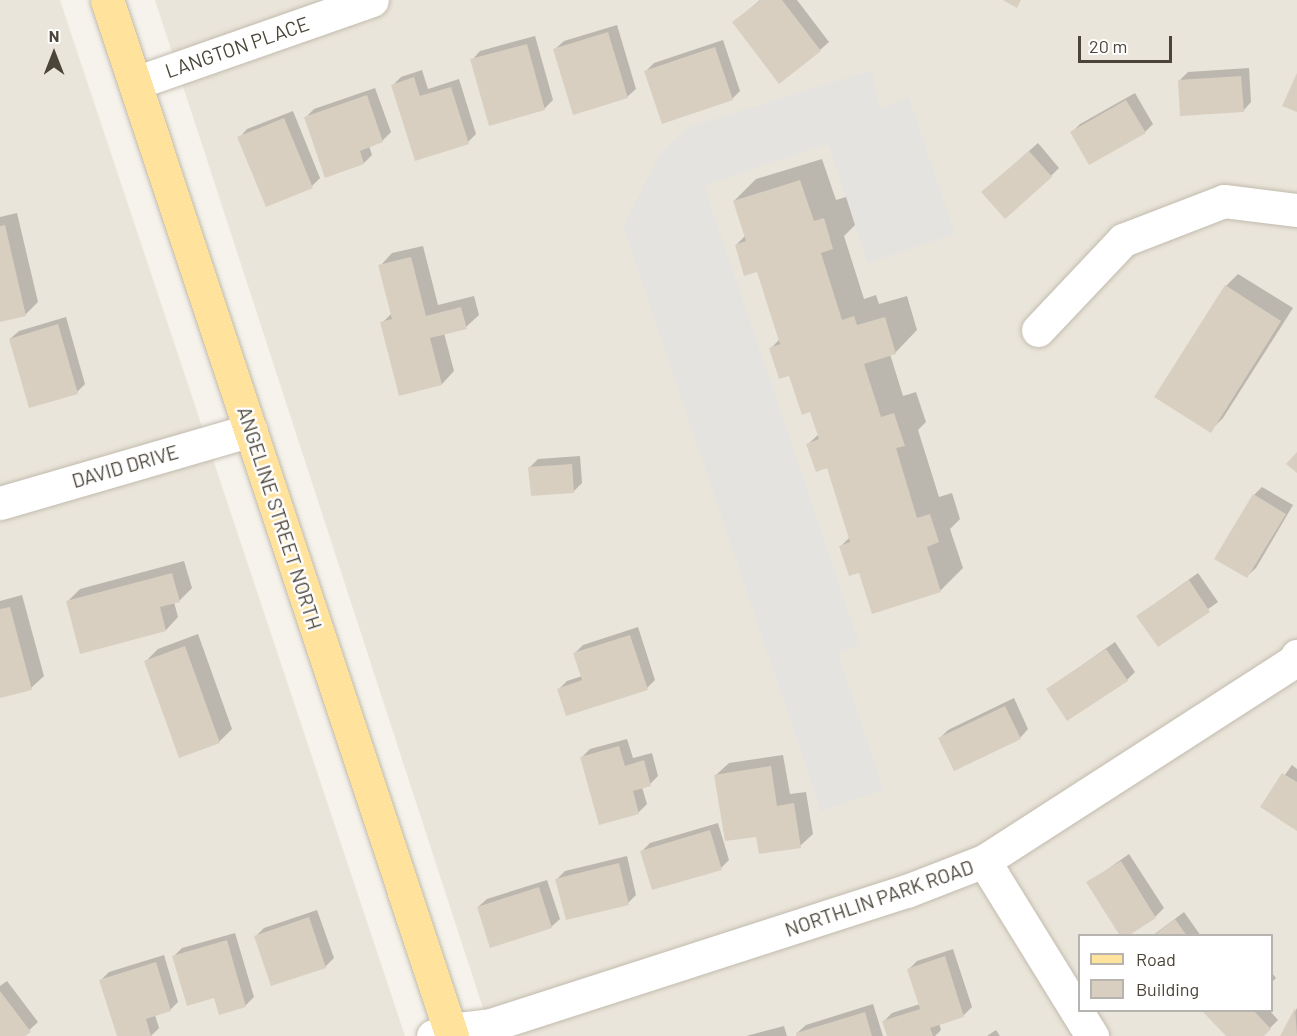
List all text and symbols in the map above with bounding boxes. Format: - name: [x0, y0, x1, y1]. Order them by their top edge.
- street label: LANGTON PLACE: [162, 11, 312, 83]
- north arrow: [24, 24, 84, 84]
- scale bar: [1081, 24, 1176, 62]
- text: N: [49, 26, 59, 45]
- text: 20 m: [1089, 35, 1127, 57]
- street label: ANGELINE STREET NORTH: [233, 403, 327, 633]
- street label: DAVID DRIVE: [69, 439, 181, 493]
- street label: NORTHLIN PARK ROAD: [782, 854, 976, 942]
- legend: [1078, 934, 1273, 1012]
- text: Road: [1136, 948, 1176, 970]
- text: Building: [1136, 978, 1199, 1000]

